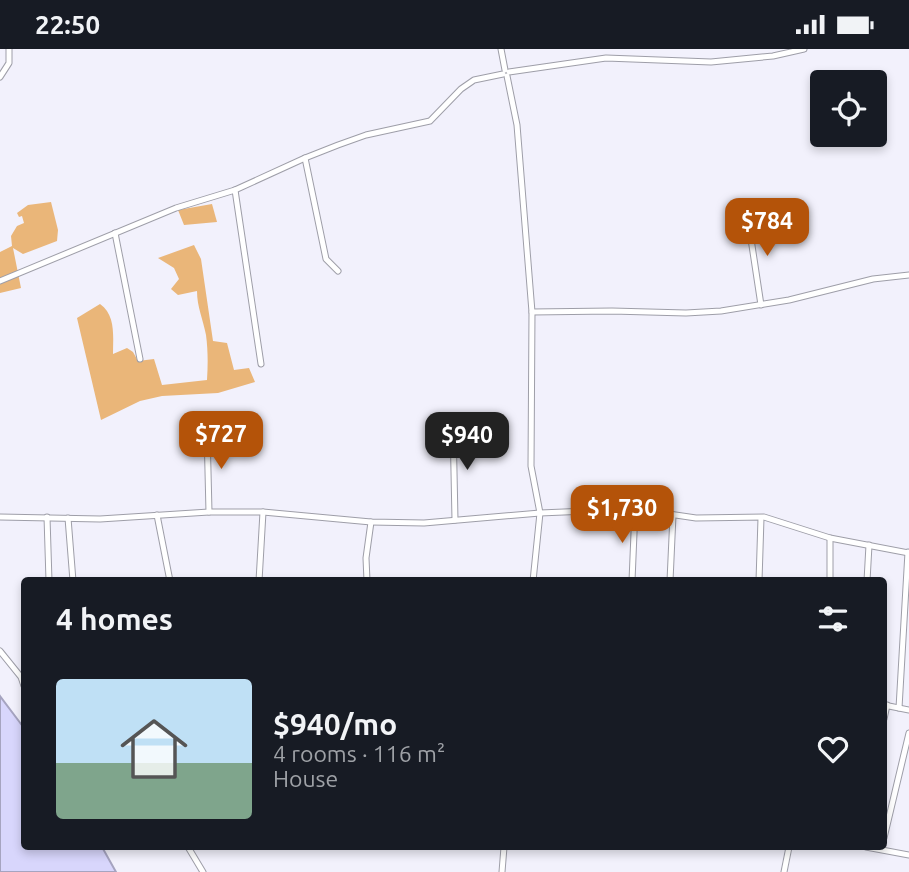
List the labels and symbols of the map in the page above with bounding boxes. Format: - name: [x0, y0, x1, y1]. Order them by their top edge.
- pin: $784: [726, 199, 808, 258]
- pin: $727: [180, 411, 262, 471]
- pin: $940: [426, 413, 508, 472]
- pin: $1,730: [565, 485, 679, 545]

